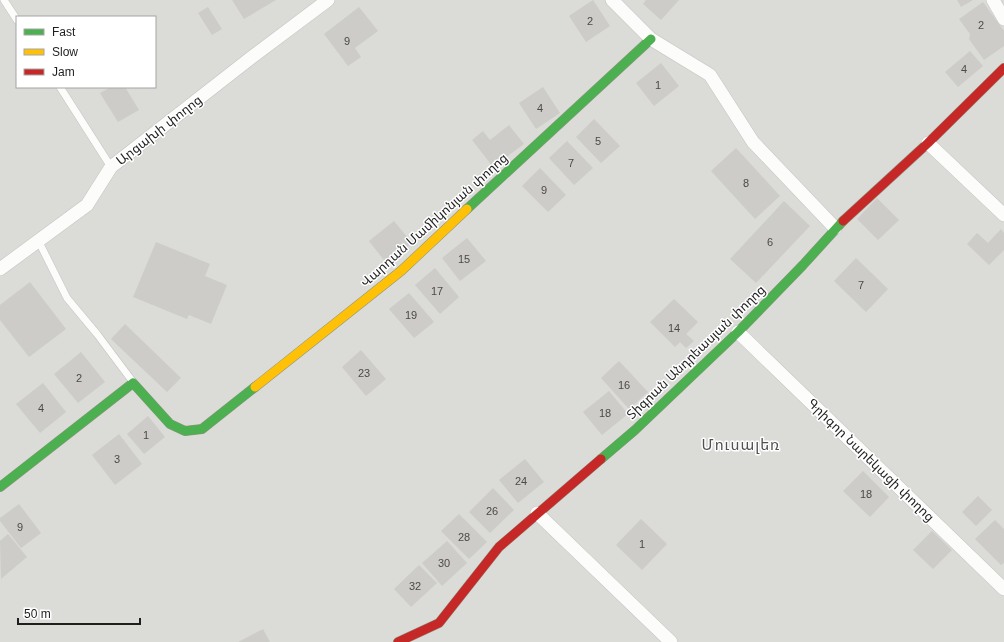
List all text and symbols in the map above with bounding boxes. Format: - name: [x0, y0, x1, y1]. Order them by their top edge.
- house number: 2: [587, 15, 593, 27]
- legend: [16, 16, 156, 88]
- house number: 2: [978, 19, 984, 31]
- text: Fast: [52, 25, 76, 39]
- house number: 9: [344, 35, 350, 47]
- text: Slow: [52, 45, 78, 59]
- house number: 4: [961, 63, 967, 75]
- text: Jam: [52, 65, 75, 79]
- house number: 1: [655, 79, 661, 91]
- street label: Արցախի փողոց: [113, 92, 205, 168]
- house number: 4: [537, 102, 543, 114]
- house number: 5: [595, 135, 601, 147]
- street label: Վարդան Մամիկոնյան փողոց: [357, 150, 511, 290]
- house number: 7: [568, 157, 574, 169]
- house number: 8: [743, 177, 749, 189]
- house number: 9: [541, 184, 547, 196]
- house number: 6: [767, 236, 773, 248]
- house number: 15: [458, 253, 470, 265]
- house number: 7: [858, 279, 864, 291]
- street label: Տիգրան Անդրեասյան փողոց: [624, 282, 768, 422]
- house number: 17: [431, 285, 443, 297]
- house number: 19: [405, 309, 417, 321]
- house number: 14: [668, 322, 680, 334]
- house number: 23: [358, 367, 370, 379]
- house number: 2: [76, 372, 82, 384]
- house number: 16: [618, 379, 630, 391]
- street label: Գրիգոր Նարեկացի փողոց: [805, 395, 937, 525]
- house number: 4: [38, 402, 44, 414]
- house number: 18: [599, 407, 611, 419]
- house number: 1: [143, 429, 149, 441]
- district label: Մուսալեռ: [702, 436, 780, 454]
- house number: 3: [114, 453, 120, 465]
- house number: 24: [515, 475, 527, 487]
- house number: 18: [860, 488, 872, 500]
- house number: 26: [486, 505, 498, 517]
- house number: 9: [17, 521, 23, 533]
- house number: 28: [458, 531, 470, 543]
- house number: 1: [639, 538, 645, 550]
- house number: 30: [438, 557, 450, 569]
- house number: 32: [409, 580, 421, 592]
- scale bar: [18, 600, 140, 626]
- text: 50 m: [24, 607, 51, 621]

